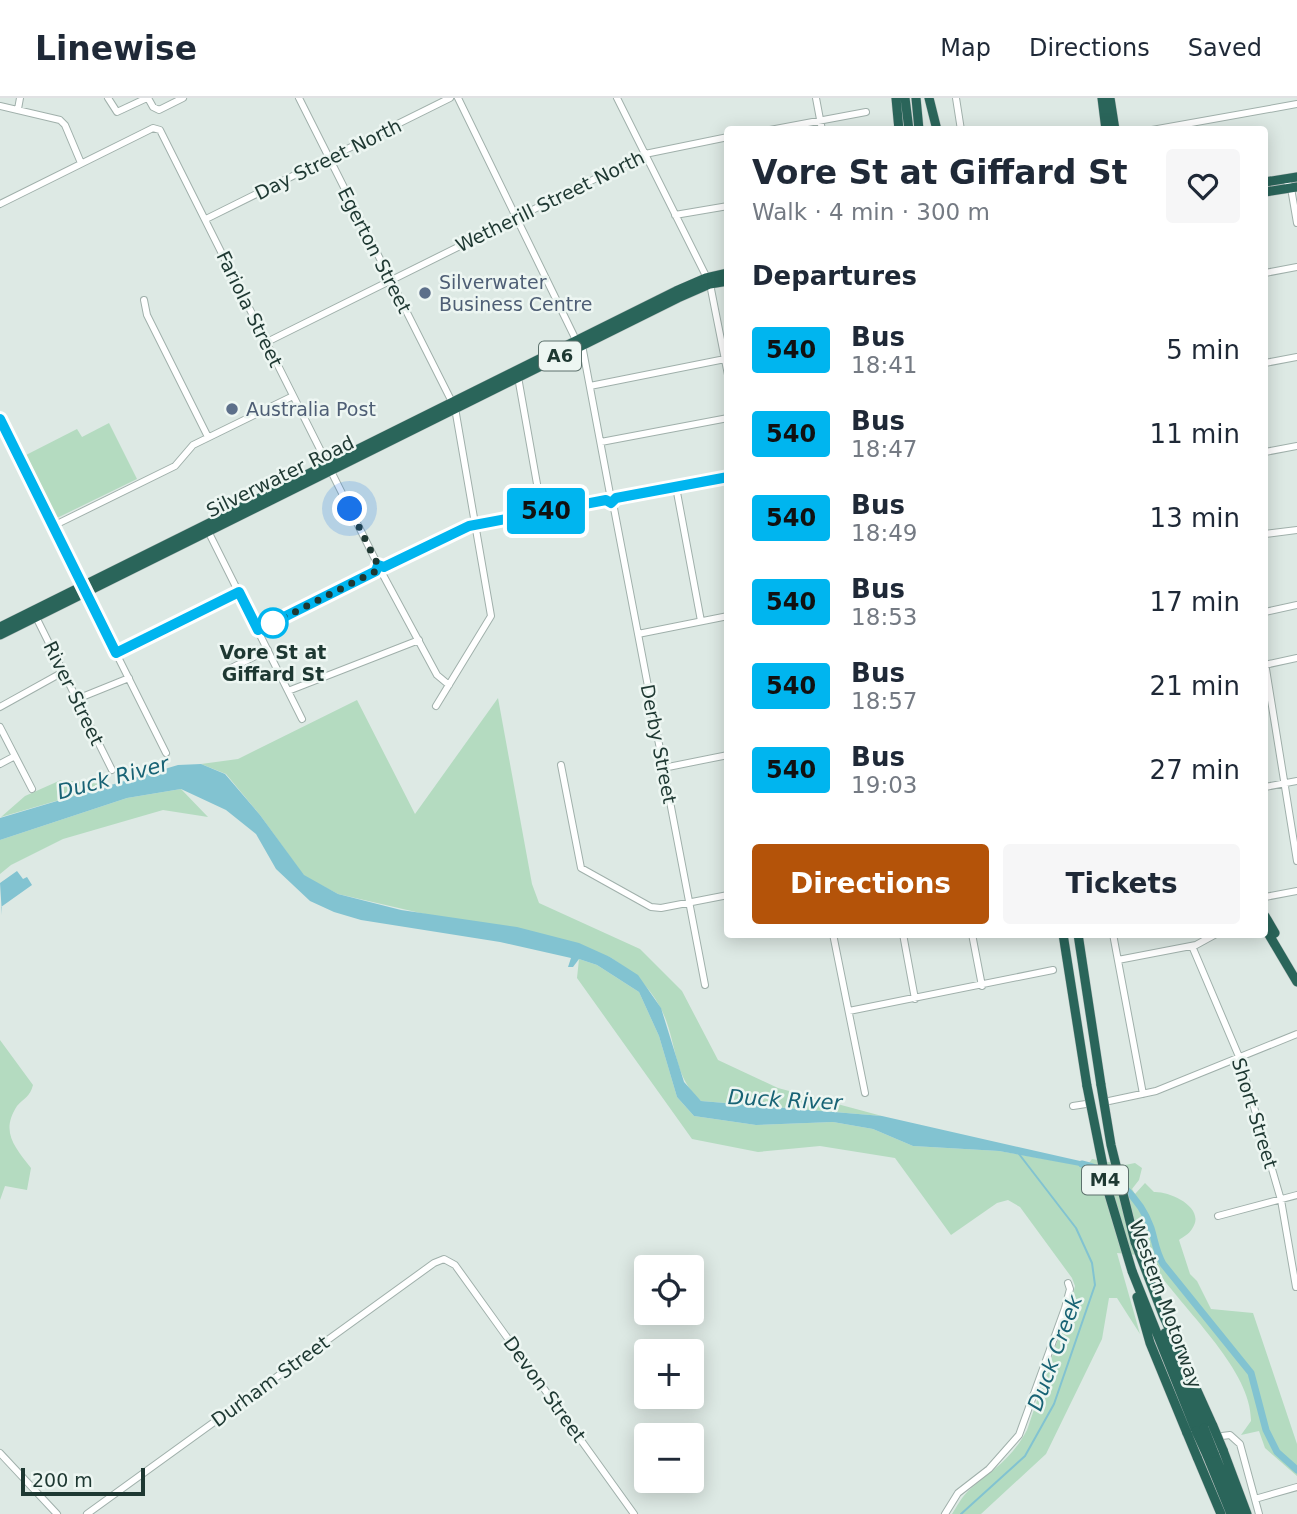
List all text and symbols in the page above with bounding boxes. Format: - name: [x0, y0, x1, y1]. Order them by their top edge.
- text: Linewise: [35, 29, 197, 68]
- text: Map: [940, 34, 991, 62]
- text: Directions: [1029, 34, 1150, 62]
- text: Saved: [1188, 34, 1262, 62]
- street label: Day Street North: [251, 114, 405, 204]
- street label: Wetherill Street North: [452, 146, 648, 256]
- button: heart: [1166, 149, 1240, 223]
- text: Vore St at Giffard St: [752, 153, 1127, 192]
- street label: Egerton Street: [334, 183, 416, 317]
- text: Walk · 4 min · 300 m: [752, 199, 990, 225]
- street label: Fariola Street: [212, 247, 288, 371]
- text: Departures: [752, 261, 917, 291]
- place label: Silverwater Business Centre: [439, 271, 592, 315]
- marker: Silverwater Business Centre: [417, 285, 433, 301]
- text: Bus: [851, 322, 905, 352]
- text: 5 min: [1166, 335, 1240, 365]
- text: 540: [766, 336, 816, 364]
- road number: A6: [539, 342, 581, 370]
- text: 18:41: [851, 352, 917, 378]
- place label: Australia Post: [246, 398, 376, 420]
- marker: Australia Post: [224, 401, 240, 417]
- text: Bus: [851, 406, 905, 436]
- text: 11 min: [1150, 419, 1240, 449]
- text: 540: [766, 420, 816, 448]
- street label: Silverwater Road: [203, 431, 357, 521]
- text: 18:47: [851, 436, 917, 462]
- line badge: 540: [506, 488, 586, 534]
- text: Bus: [851, 490, 905, 520]
- your location: [332, 491, 367, 526]
- text: 540: [521, 497, 571, 525]
- text: 13 min: [1150, 503, 1240, 533]
- text: 540: [766, 504, 816, 532]
- text: 18:49: [851, 520, 917, 546]
- text: Bus: [851, 574, 905, 604]
- text: 17 min: [1150, 587, 1240, 617]
- text: 540: [766, 588, 816, 616]
- text: 18:53: [851, 604, 917, 630]
- marker: Vore St at Giffard St: [258, 608, 288, 638]
- street label: River Street: [39, 637, 109, 749]
- place label: Vore St at Giffard St: [220, 641, 326, 685]
- text: Bus: [851, 658, 905, 688]
- text: 21 min: [1150, 671, 1240, 701]
- text: 540: [766, 672, 816, 700]
- street label: Derby Street: [637, 682, 681, 806]
- text: 18:57: [851, 688, 917, 714]
- text: Bus: [851, 742, 905, 772]
- water label: Duck River: [55, 751, 173, 804]
- text: 27 min: [1150, 755, 1240, 785]
- text: 540: [766, 756, 816, 784]
- text: 19:03: [851, 772, 917, 798]
- button: Directions: [752, 844, 989, 924]
- button: Tickets: [1003, 844, 1240, 924]
- street label: Short Street: [1228, 1055, 1282, 1171]
- water label: Duck River: [727, 1085, 844, 1115]
- road number: M4: [1082, 1166, 1128, 1195]
- street label: Western Motorway: [1125, 1217, 1207, 1391]
- map controls: [634, 1255, 704, 1493]
- button: locate: [634, 1255, 704, 1325]
- water label: Duck Creek: [1023, 1291, 1087, 1414]
- street label: Durham Street: [207, 1331, 333, 1431]
- street label: Devon Street: [499, 1332, 591, 1446]
- button: +: [634, 1339, 704, 1409]
- button: −: [634, 1423, 704, 1493]
- scale bar: [21, 1465, 145, 1497]
- text: 200 m: [32, 1469, 93, 1491]

